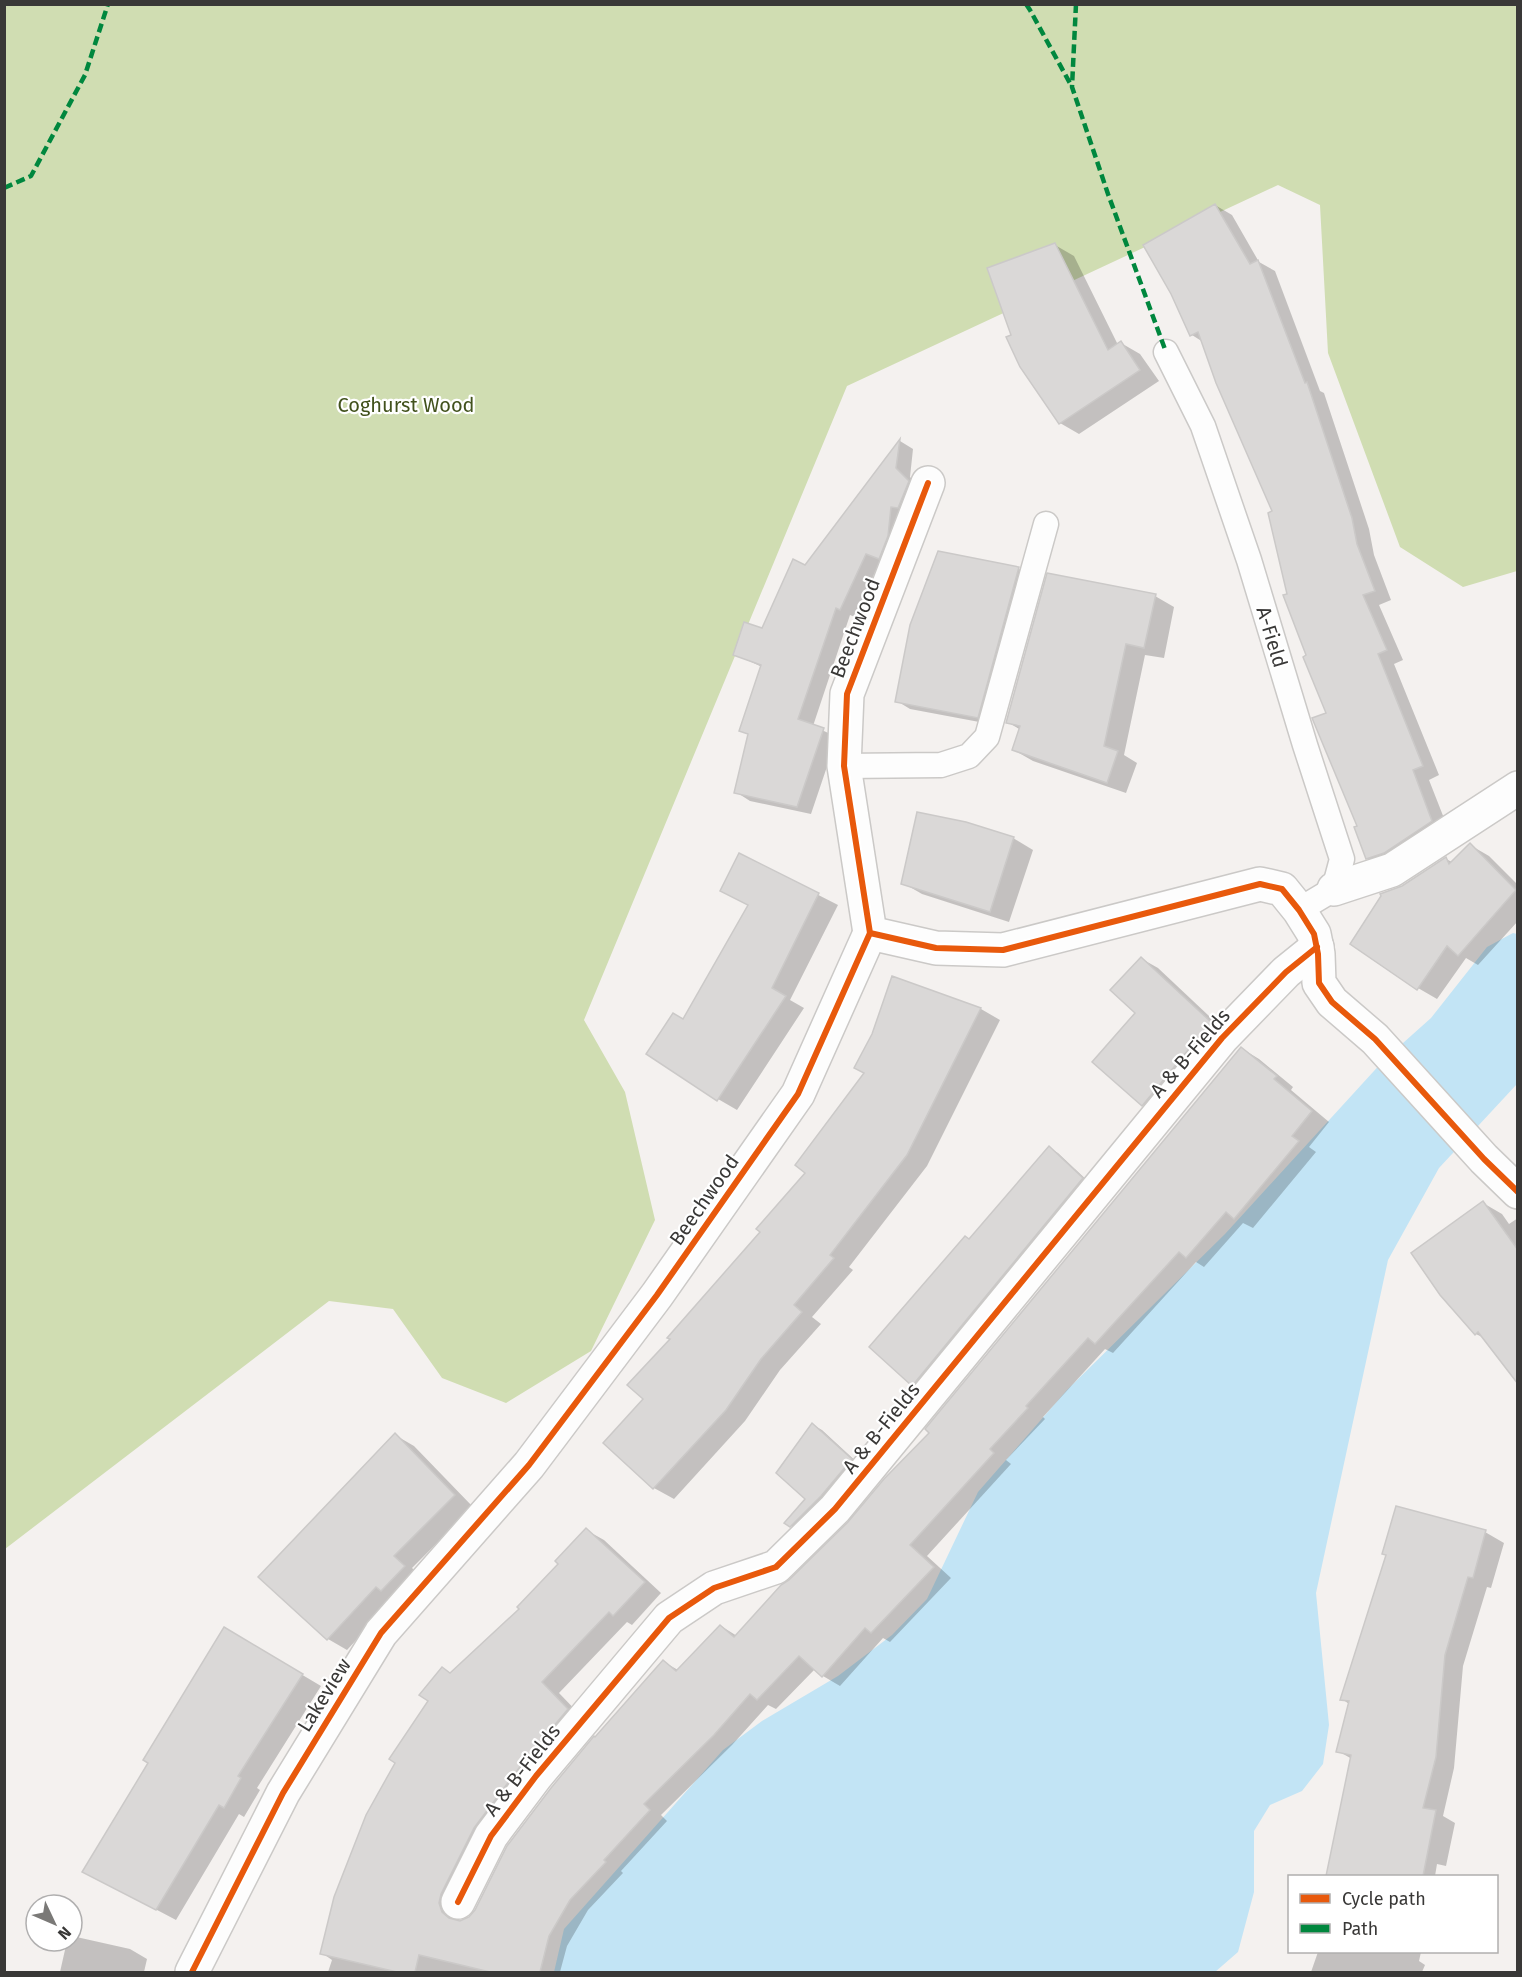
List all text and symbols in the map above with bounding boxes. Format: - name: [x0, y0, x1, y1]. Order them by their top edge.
- park label: Coghurst Wood: [337, 393, 475, 417]
- street label: Beechwood: [825, 575, 885, 681]
- street label: A-Field: [1251, 604, 1293, 670]
- street label: A & B-Fields: [1145, 1004, 1235, 1102]
- street label: Beechwood: [664, 1150, 744, 1250]
- street label: A & B-Fields: [837, 1378, 925, 1478]
- street label: Lakeview: [292, 1654, 356, 1736]
- street label: A & B-Fields: [479, 1719, 565, 1821]
- legend: [1288, 1875, 1498, 1953]
- text: Cycle path: [1342, 1888, 1426, 1910]
- north arrow: [24, 1893, 84, 1953]
- text: Path: [1342, 1918, 1378, 1940]
- text: N: [54, 1923, 75, 1943]

